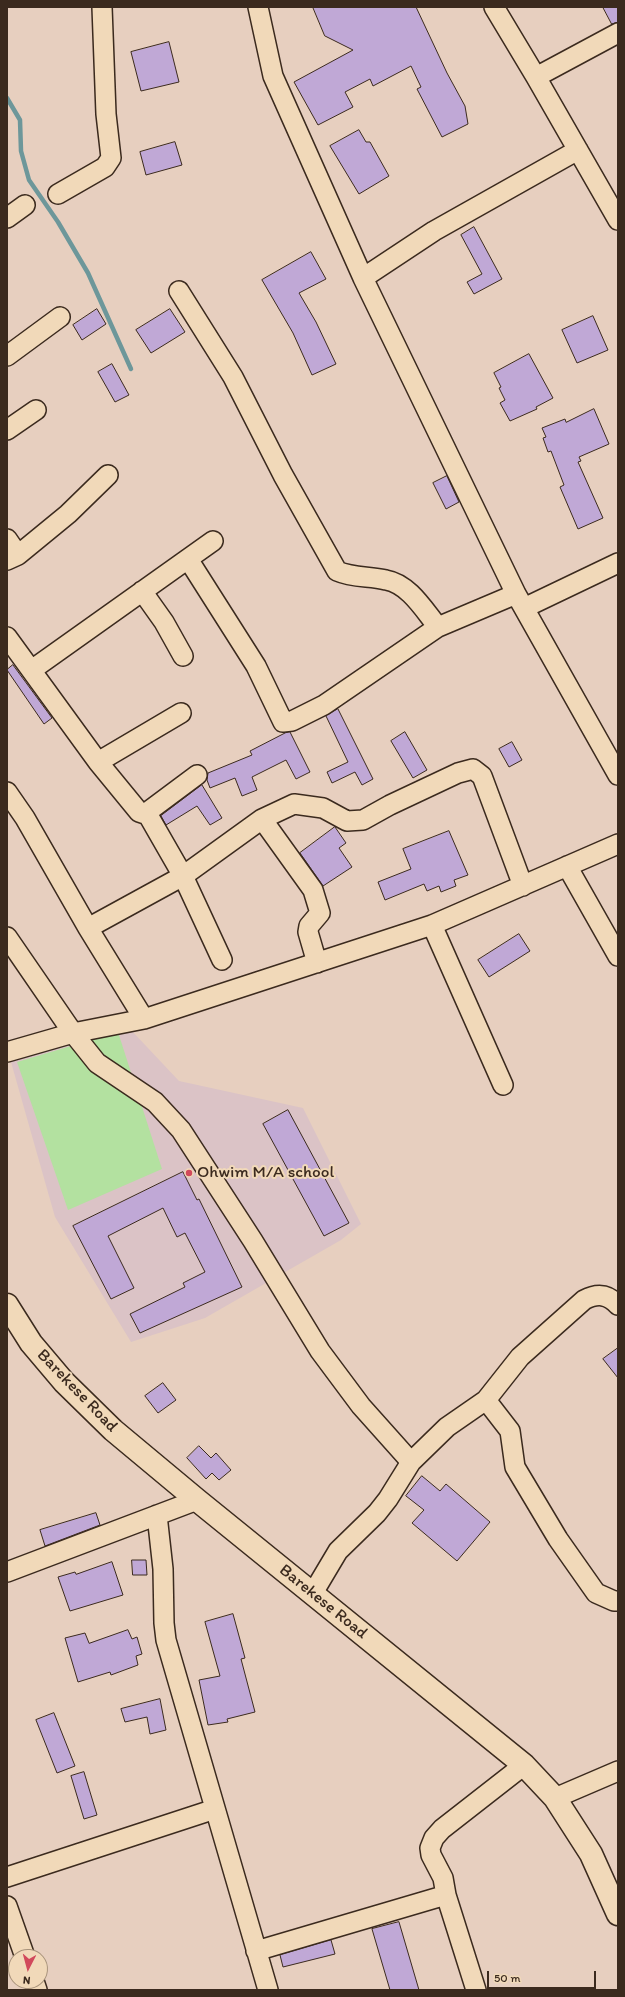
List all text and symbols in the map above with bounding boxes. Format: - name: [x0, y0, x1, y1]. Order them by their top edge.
- place label: Ohwim M/A school: [197, 1163, 334, 1183]
- marker: Ohwim M/A school: [184, 1168, 194, 1178]
- street label: Barekese Road: [32, 1345, 122, 1437]
- street label: Barekese Road: [275, 1560, 371, 1644]
- north arrow: [8, 1949, 48, 1989]
- scale bar: [489, 1963, 598, 1989]
- text: 50 m: [494, 1971, 520, 1985]
- text: N: [22, 1974, 31, 1987]

